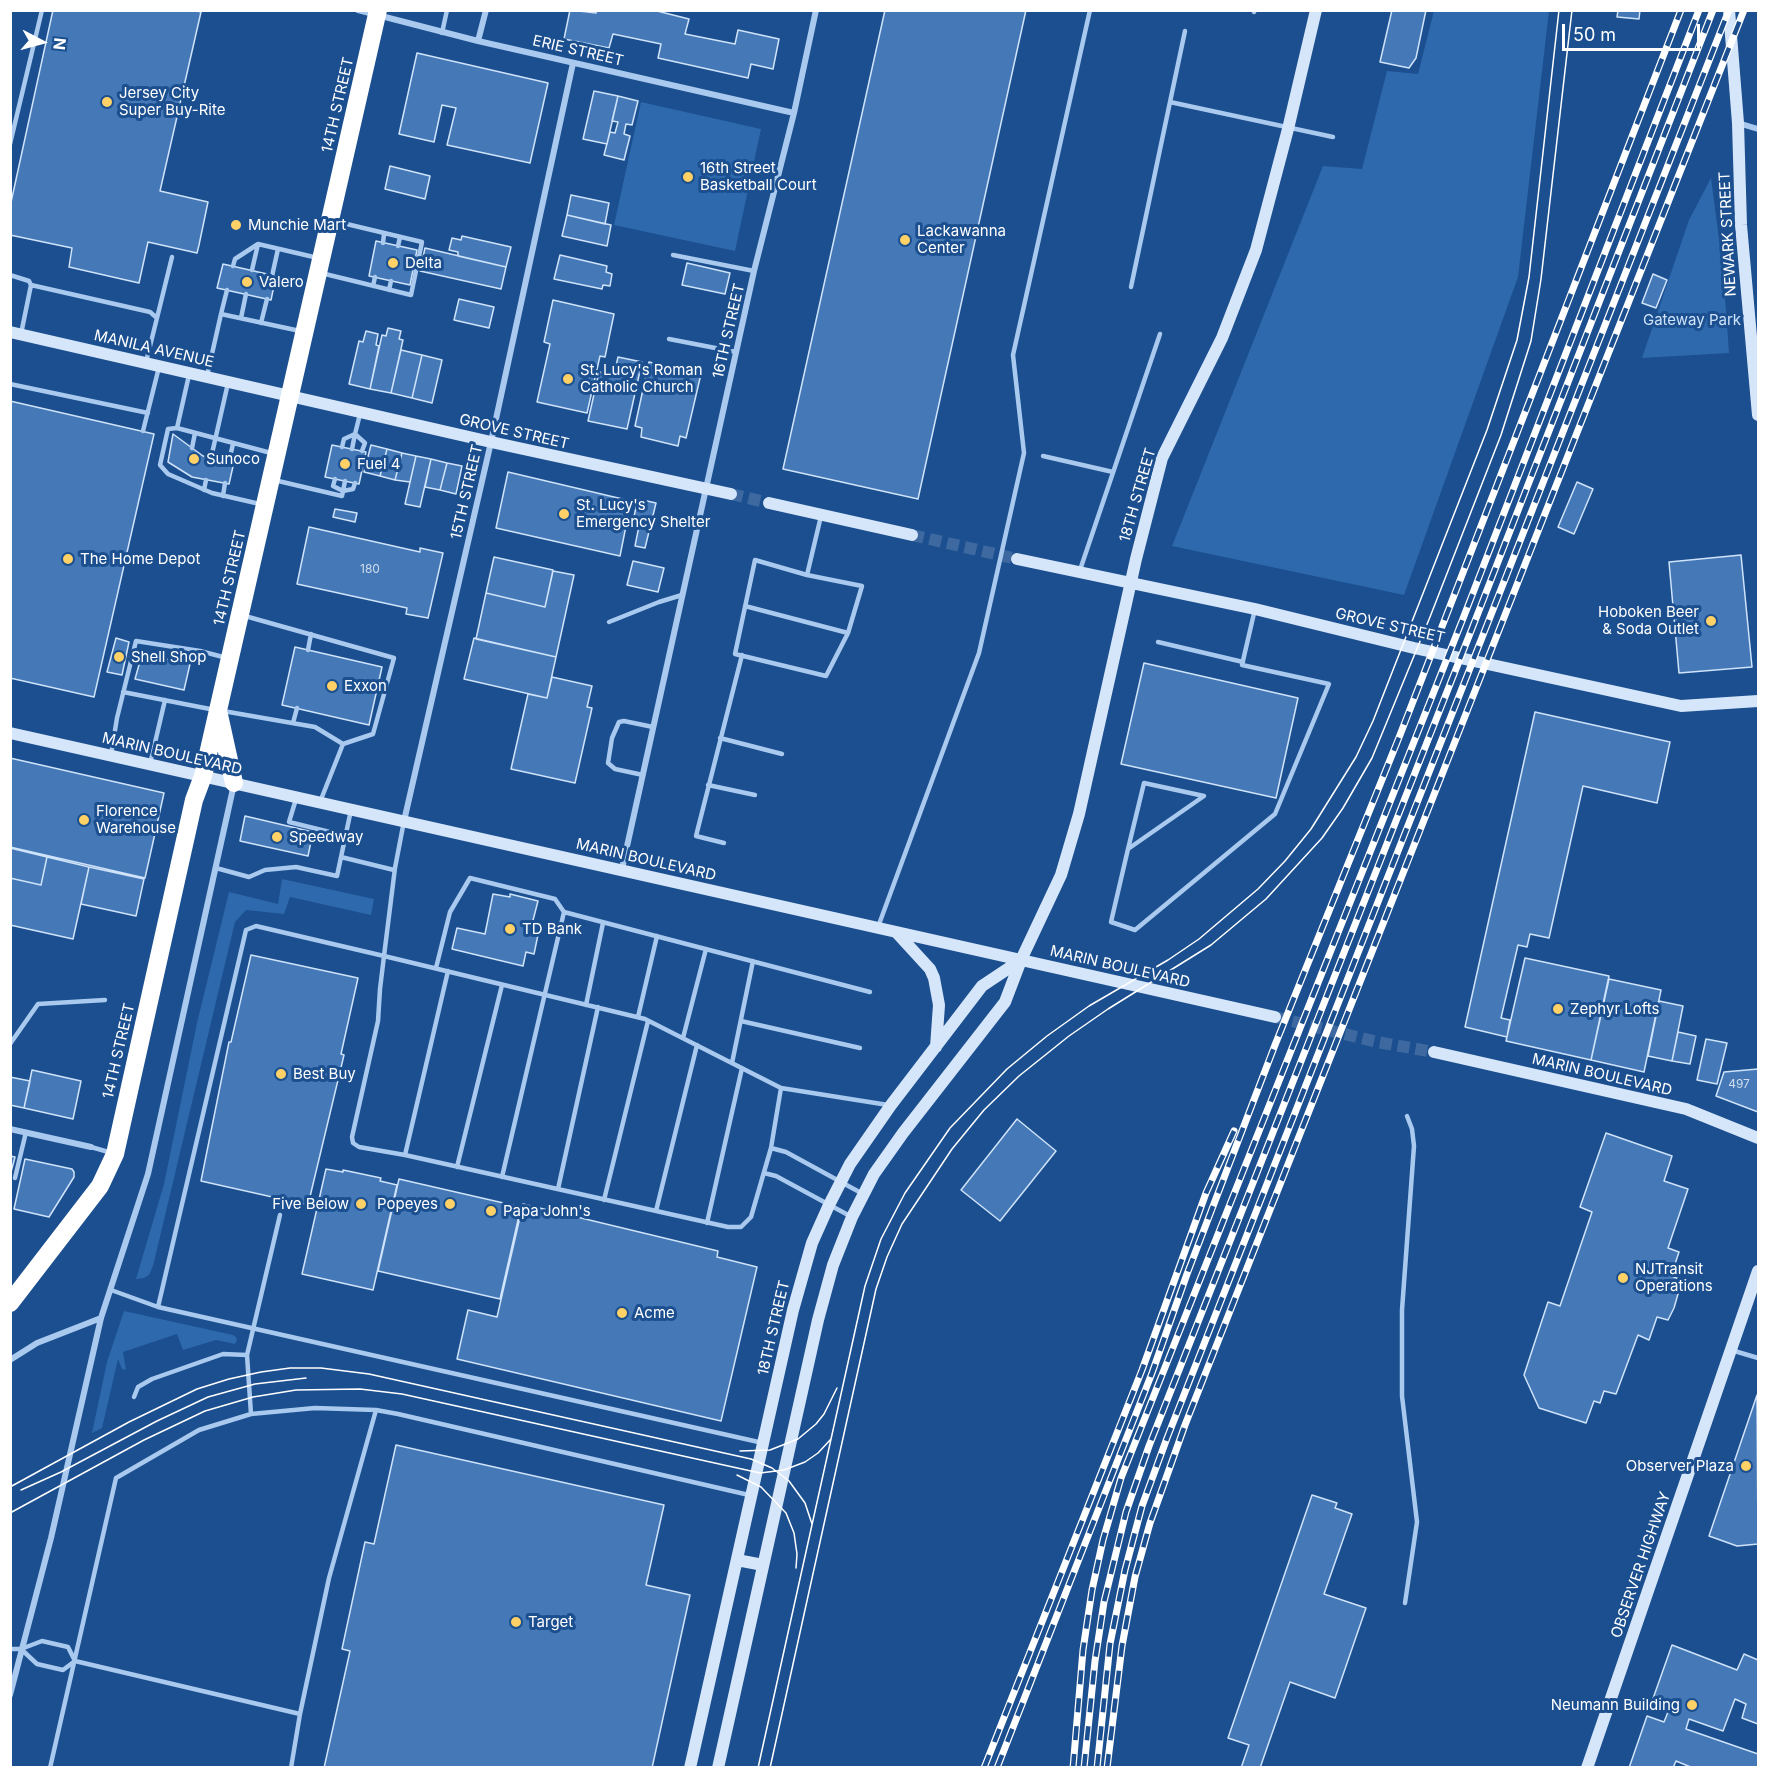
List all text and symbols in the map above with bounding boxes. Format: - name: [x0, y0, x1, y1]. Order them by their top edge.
- north arrow: [12, 12, 72, 72]
- scale bar: [1565, 12, 1703, 50]
- text: 50 m: [1573, 24, 1616, 45]
- street label: ERIE STREET: [531, 32, 625, 70]
- text: N: [49, 37, 70, 51]
- street label: 14TH STREET: [318, 55, 358, 155]
- place label: Jersey City Super Buy-Rite: [119, 84, 226, 119]
- marker: Jersey City Super Buy-Rite: [100, 95, 114, 109]
- place label: 16th Street Basketball Court: [700, 159, 817, 194]
- marker: 16th Street Basketball Court: [681, 170, 695, 184]
- street label: NEWARK STREET: [1716, 171, 1740, 297]
- place label: Munchie Mart: [248, 216, 346, 234]
- marker: Munchie Mart: [229, 218, 243, 232]
- place label: Lackawanna Center: [917, 222, 1006, 257]
- marker: Lackawanna Center: [898, 233, 912, 247]
- place label: Delta: [405, 254, 442, 272]
- marker: Delta: [386, 256, 400, 270]
- place label: Valero: [259, 273, 304, 291]
- marker: Valero: [240, 275, 254, 289]
- street label: 16TH STREET: [709, 282, 749, 380]
- park label: Gateway Park: [1643, 311, 1741, 329]
- street label: MANILA AVENUE: [92, 326, 216, 372]
- place label: St. Lucy's Roman Catholic Church: [580, 361, 703, 396]
- marker: St. Lucy's Roman Catholic Church: [561, 372, 575, 386]
- street label: GROVE STREET: [457, 411, 571, 453]
- street label: 15TH STREET: [447, 443, 487, 541]
- street label: 18TH STREET: [1116, 446, 1160, 544]
- place label: Sunoco: [206, 450, 260, 468]
- marker: Sunoco: [187, 452, 201, 466]
- place label: Fuel 4: [357, 455, 401, 473]
- marker: Fuel 4: [338, 457, 352, 471]
- place label: St. Lucy's Emergency Shelter: [576, 496, 710, 531]
- marker: St. Lucy's Emergency Shelter: [557, 507, 571, 521]
- street label: 14TH STREET: [210, 528, 250, 628]
- place label: The Home Depot: [80, 550, 200, 568]
- marker: The Home Depot: [61, 552, 75, 566]
- house number: 180: [360, 562, 380, 576]
- place label: Hoboken Beer & Soda Outlet: [1598, 603, 1699, 638]
- street label: GROVE STREET: [1333, 605, 1447, 647]
- marker: Hoboken Beer & Soda Outlet: [1704, 614, 1718, 628]
- place label: Shell Shop: [131, 648, 206, 666]
- marker: Shell Shop: [112, 650, 126, 664]
- place label: Exxon: [344, 677, 387, 695]
- marker: Exxon: [325, 679, 339, 693]
- street label: MARIN BOULEVARD: [100, 729, 244, 779]
- place label: Florence Warehouse: [96, 802, 176, 837]
- marker: Florence Warehouse: [77, 813, 91, 827]
- place label: Speedway: [289, 828, 363, 846]
- marker: Speedway: [270, 830, 284, 844]
- street label: MARIN BOULEVARD: [574, 835, 718, 885]
- place label: TD Bank: [522, 920, 582, 938]
- marker: TD Bank: [503, 922, 517, 936]
- street label: MARIN BOULEVARD: [1048, 942, 1192, 992]
- place label: Zephyr Lofts: [1570, 1000, 1660, 1018]
- street label: 14TH STREET: [99, 1001, 139, 1101]
- marker: Zephyr Lofts: [1551, 1002, 1565, 1016]
- street label: MARIN BOULEVARD: [1530, 1050, 1674, 1100]
- place label: Best Buy: [293, 1065, 356, 1083]
- marker: Best Buy: [274, 1067, 288, 1081]
- house number: 497: [1728, 1077, 1750, 1091]
- place label: Five Below: [272, 1195, 349, 1213]
- place label: Popeyes: [377, 1195, 438, 1213]
- marker: Five Below: [354, 1197, 368, 1211]
- marker: Popeyes: [443, 1197, 457, 1211]
- place label: Papa John's: [503, 1202, 591, 1220]
- marker: Papa John's: [484, 1204, 498, 1218]
- place label: NJTransit Operations: [1635, 1260, 1713, 1295]
- marker: NJTransit Operations: [1616, 1271, 1630, 1285]
- street label: 18TH STREET: [754, 1279, 794, 1377]
- place label: Acme: [634, 1304, 675, 1322]
- marker: Acme: [615, 1306, 629, 1320]
- place label: Observer Plaza: [1626, 1457, 1734, 1475]
- marker: Observer Plaza: [1739, 1459, 1753, 1473]
- street label: OBSERVER HIGHWAY: [1608, 1490, 1674, 1640]
- place label: Target: [528, 1613, 573, 1631]
- marker: Target: [509, 1615, 523, 1629]
- place label: Neumann Building: [1551, 1696, 1680, 1714]
- marker: Neumann Building: [1685, 1698, 1699, 1712]

